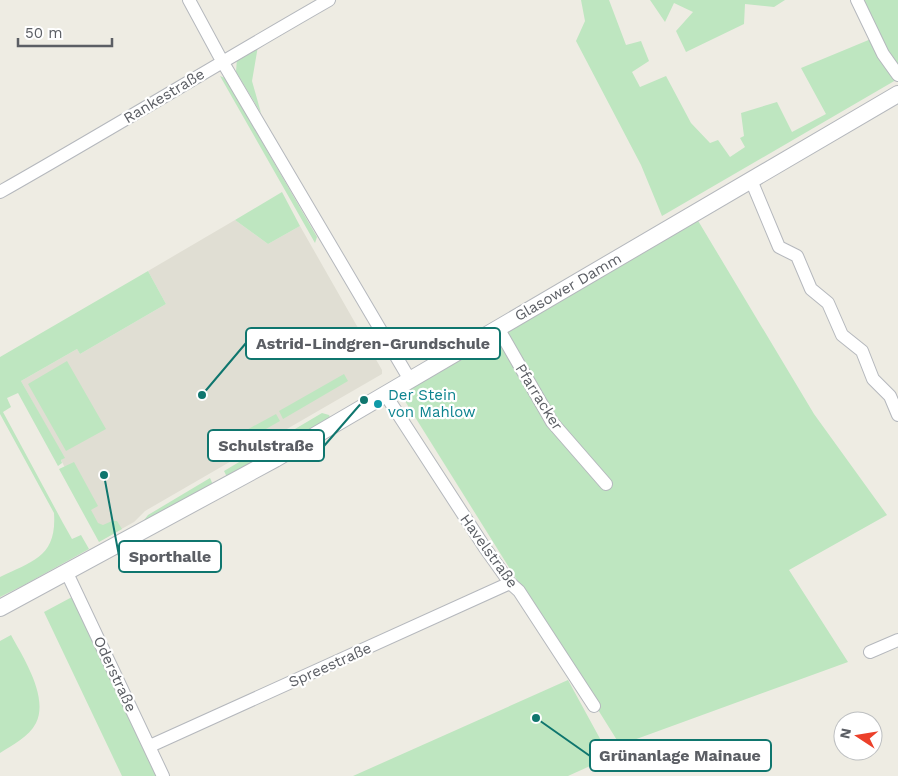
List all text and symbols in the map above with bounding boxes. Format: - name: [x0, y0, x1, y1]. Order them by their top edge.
- scale bar: [18, 15, 111, 47]
- text: 50 m: [25, 24, 62, 42]
- street label: Rankestraße: [120, 65, 208, 127]
- street label: Glasower Damm: [511, 249, 625, 325]
- callout: Astrid-Lindgren-Grundschule: [246, 328, 500, 359]
- text: Astrid-Lindgren-Grundschule: [256, 334, 490, 353]
- street label: Pfarracker: [511, 360, 567, 434]
- place label: Der Stein von Mahlow: [388, 386, 476, 421]
- marker: Der Stein von Mahlow: [372, 398, 384, 410]
- callout: Schulstraße: [208, 430, 324, 461]
- text: Schulstraße: [218, 436, 314, 455]
- street label: Havelstraße: [456, 511, 522, 591]
- callout: Sporthalle: [119, 541, 221, 572]
- text: Sporthalle: [129, 547, 211, 566]
- street label: Oderstraße: [90, 633, 140, 715]
- street label: Spreestraße: [286, 639, 374, 691]
- north arrow: [833, 711, 883, 761]
- text: N: [836, 727, 854, 740]
- callout: Grünanlage Mainaue: [590, 740, 771, 771]
- text: Grünanlage Mainaue: [599, 746, 761, 765]

